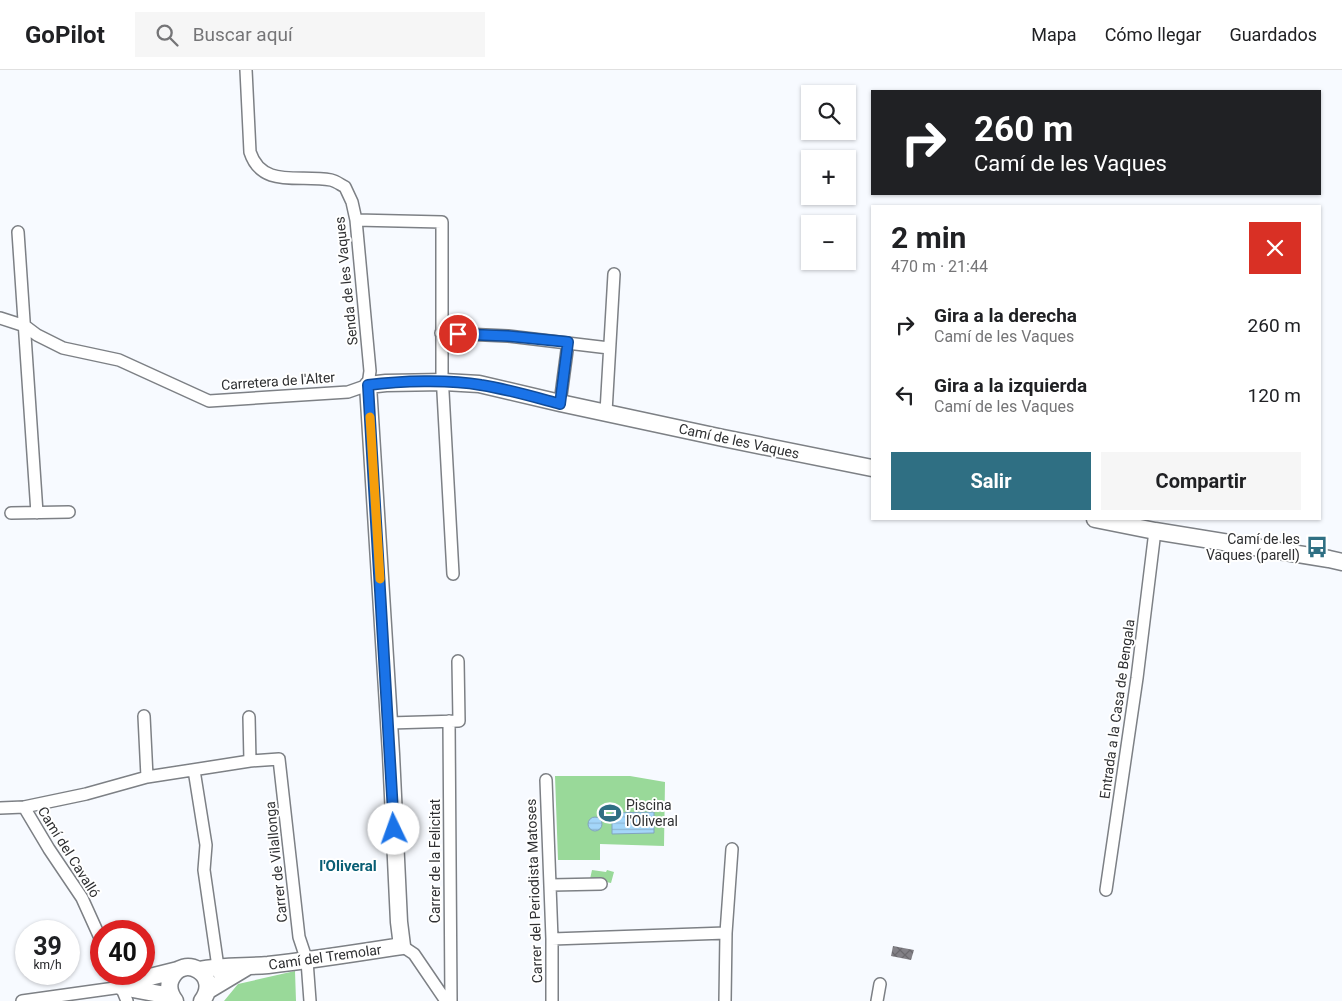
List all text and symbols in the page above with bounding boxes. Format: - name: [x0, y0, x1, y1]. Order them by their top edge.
- search box: [135, 12, 485, 57]
- text: GoPilot: [25, 21, 105, 49]
- icon: search: [153, 21, 181, 49]
- text: Buscar aquí: [193, 23, 293, 46]
- text: Mapa: [1031, 24, 1077, 45]
- text: Cómo llegar: [1105, 24, 1201, 45]
- text: Guardados: [1229, 24, 1317, 45]
- map controls: [801, 85, 856, 270]
- button: search: [801, 85, 856, 140]
- text: 260 m: [974, 109, 1073, 150]
- icon: right: [891, 110, 956, 175]
- button: +: [801, 150, 856, 205]
- text: Camí de les Vaques: [974, 151, 1167, 176]
- button: −: [801, 215, 856, 270]
- street label: Senda de les Vaques: [331, 216, 361, 346]
- text: 2 min: [891, 220, 966, 255]
- button: close: [1249, 222, 1301, 274]
- text: 470 m · 21:44: [891, 257, 988, 276]
- text: Gira a la derecha: [934, 304, 1077, 327]
- icon: right: [891, 311, 919, 339]
- pin: [437, 313, 479, 355]
- text: 260 m: [1248, 314, 1301, 337]
- icon: arrive: [444, 320, 472, 348]
- text: Camí de les Vaques: [934, 327, 1074, 346]
- street label: Carretera de l'Alter: [220, 369, 336, 393]
- text: Gira a la izquierda: [934, 374, 1087, 397]
- icon: left: [891, 381, 919, 409]
- text: 120 m: [1248, 384, 1301, 407]
- text: Camí de les Vaques: [934, 397, 1074, 416]
- street label: Camí de les Vaques: [677, 420, 801, 462]
- button: Salir: [891, 452, 1091, 510]
- button: Compartir: [1101, 452, 1301, 510]
- place label: Camí de les Vaques (parell): [1206, 531, 1300, 564]
- bus stop icon: Camí de les Vaques (parell): [1304, 534, 1330, 560]
- street label: Entrada a la Casa de Bengala: [1096, 618, 1138, 800]
- place label: Piscina l'Oliveral: [626, 797, 678, 829]
- street label: Carrer de la Felicitat: [427, 798, 443, 923]
- street label: Carrer del Periodista Matoses: [523, 798, 545, 984]
- sports icon: Piscina l'Oliveral: [597, 800, 623, 826]
- street label: Carrer de Vilallonga: [262, 801, 290, 923]
- position arrow: [367, 802, 419, 854]
- street label: Camí del Cavalló: [35, 804, 103, 900]
- district label: l'Oliveral: [319, 857, 377, 875]
- speed limit sign: 40: [90, 920, 155, 985]
- text: 39: [33, 932, 62, 961]
- street label: Camí del Tremolar: [268, 941, 383, 973]
- text: km/h: [33, 958, 62, 972]

